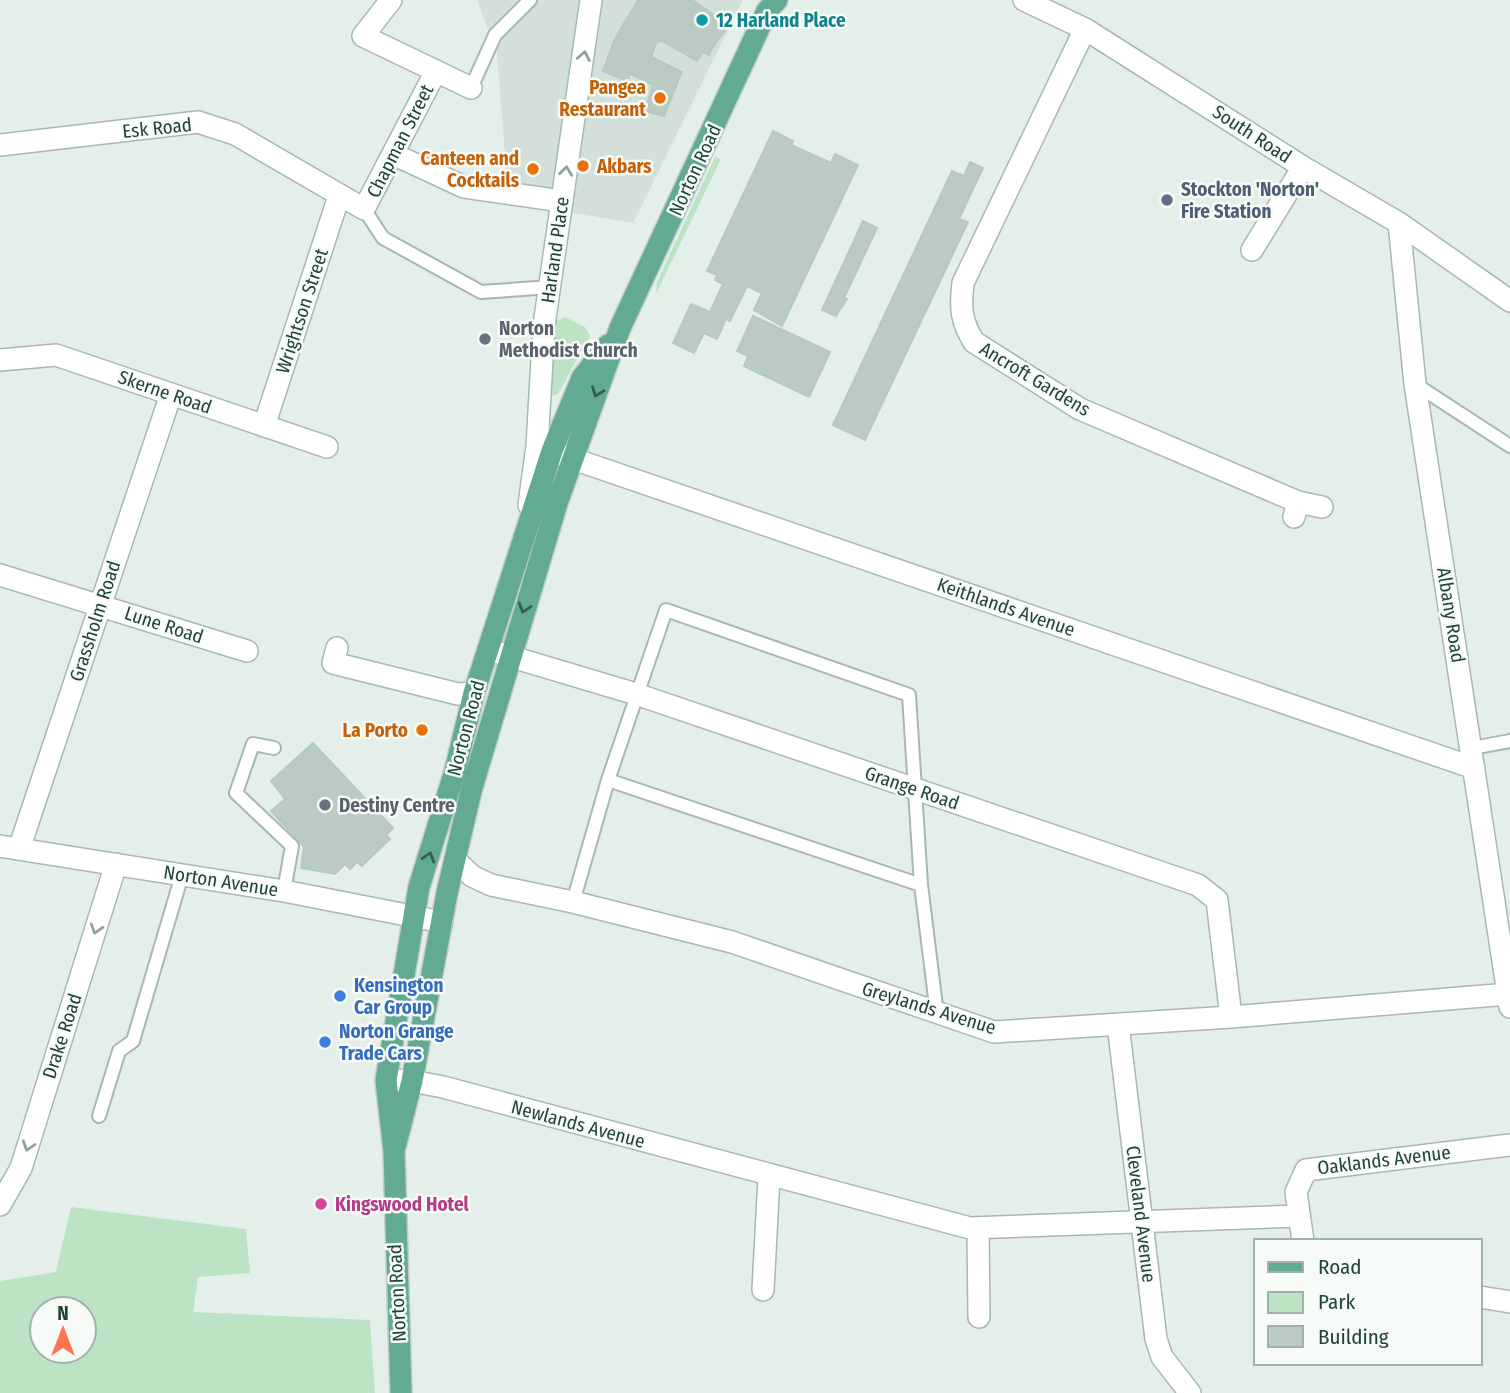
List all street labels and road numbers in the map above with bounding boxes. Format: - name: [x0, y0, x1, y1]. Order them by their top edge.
- street label: Chapman Street: [362, 80, 439, 201]
- street label: South Road: [1208, 100, 1296, 168]
- street label: Esk Road: [121, 113, 193, 143]
- street label: Norton Road: [664, 121, 726, 219]
- street label: Harland Place: [536, 195, 574, 305]
- street label: Wrightson Street: [271, 245, 333, 376]
- street label: Ancroft Gardens: [976, 337, 1094, 421]
- street label: Skerne Road: [115, 365, 215, 419]
- street label: Grassholm Road: [65, 558, 125, 684]
- street label: Albany Road: [1432, 566, 1470, 664]
- street label: Keithlands Avenue: [934, 573, 1078, 641]
- street label: Lune Road: [122, 601, 206, 649]
- street label: Norton Road: [442, 678, 490, 778]
- street label: Grange Road: [862, 761, 962, 815]
- street label: Norton Avenue: [162, 861, 280, 901]
- street label: Greylands Avenue: [859, 977, 999, 1039]
- street label: Drake Road: [37, 990, 87, 1082]
- street label: Newlands Avenue: [509, 1095, 647, 1153]
- street label: Oaklands Avenue: [1316, 1140, 1452, 1180]
- street label: Cleveland Avenue: [1121, 1144, 1161, 1284]
- street label: Norton Road: [383, 1243, 411, 1343]

